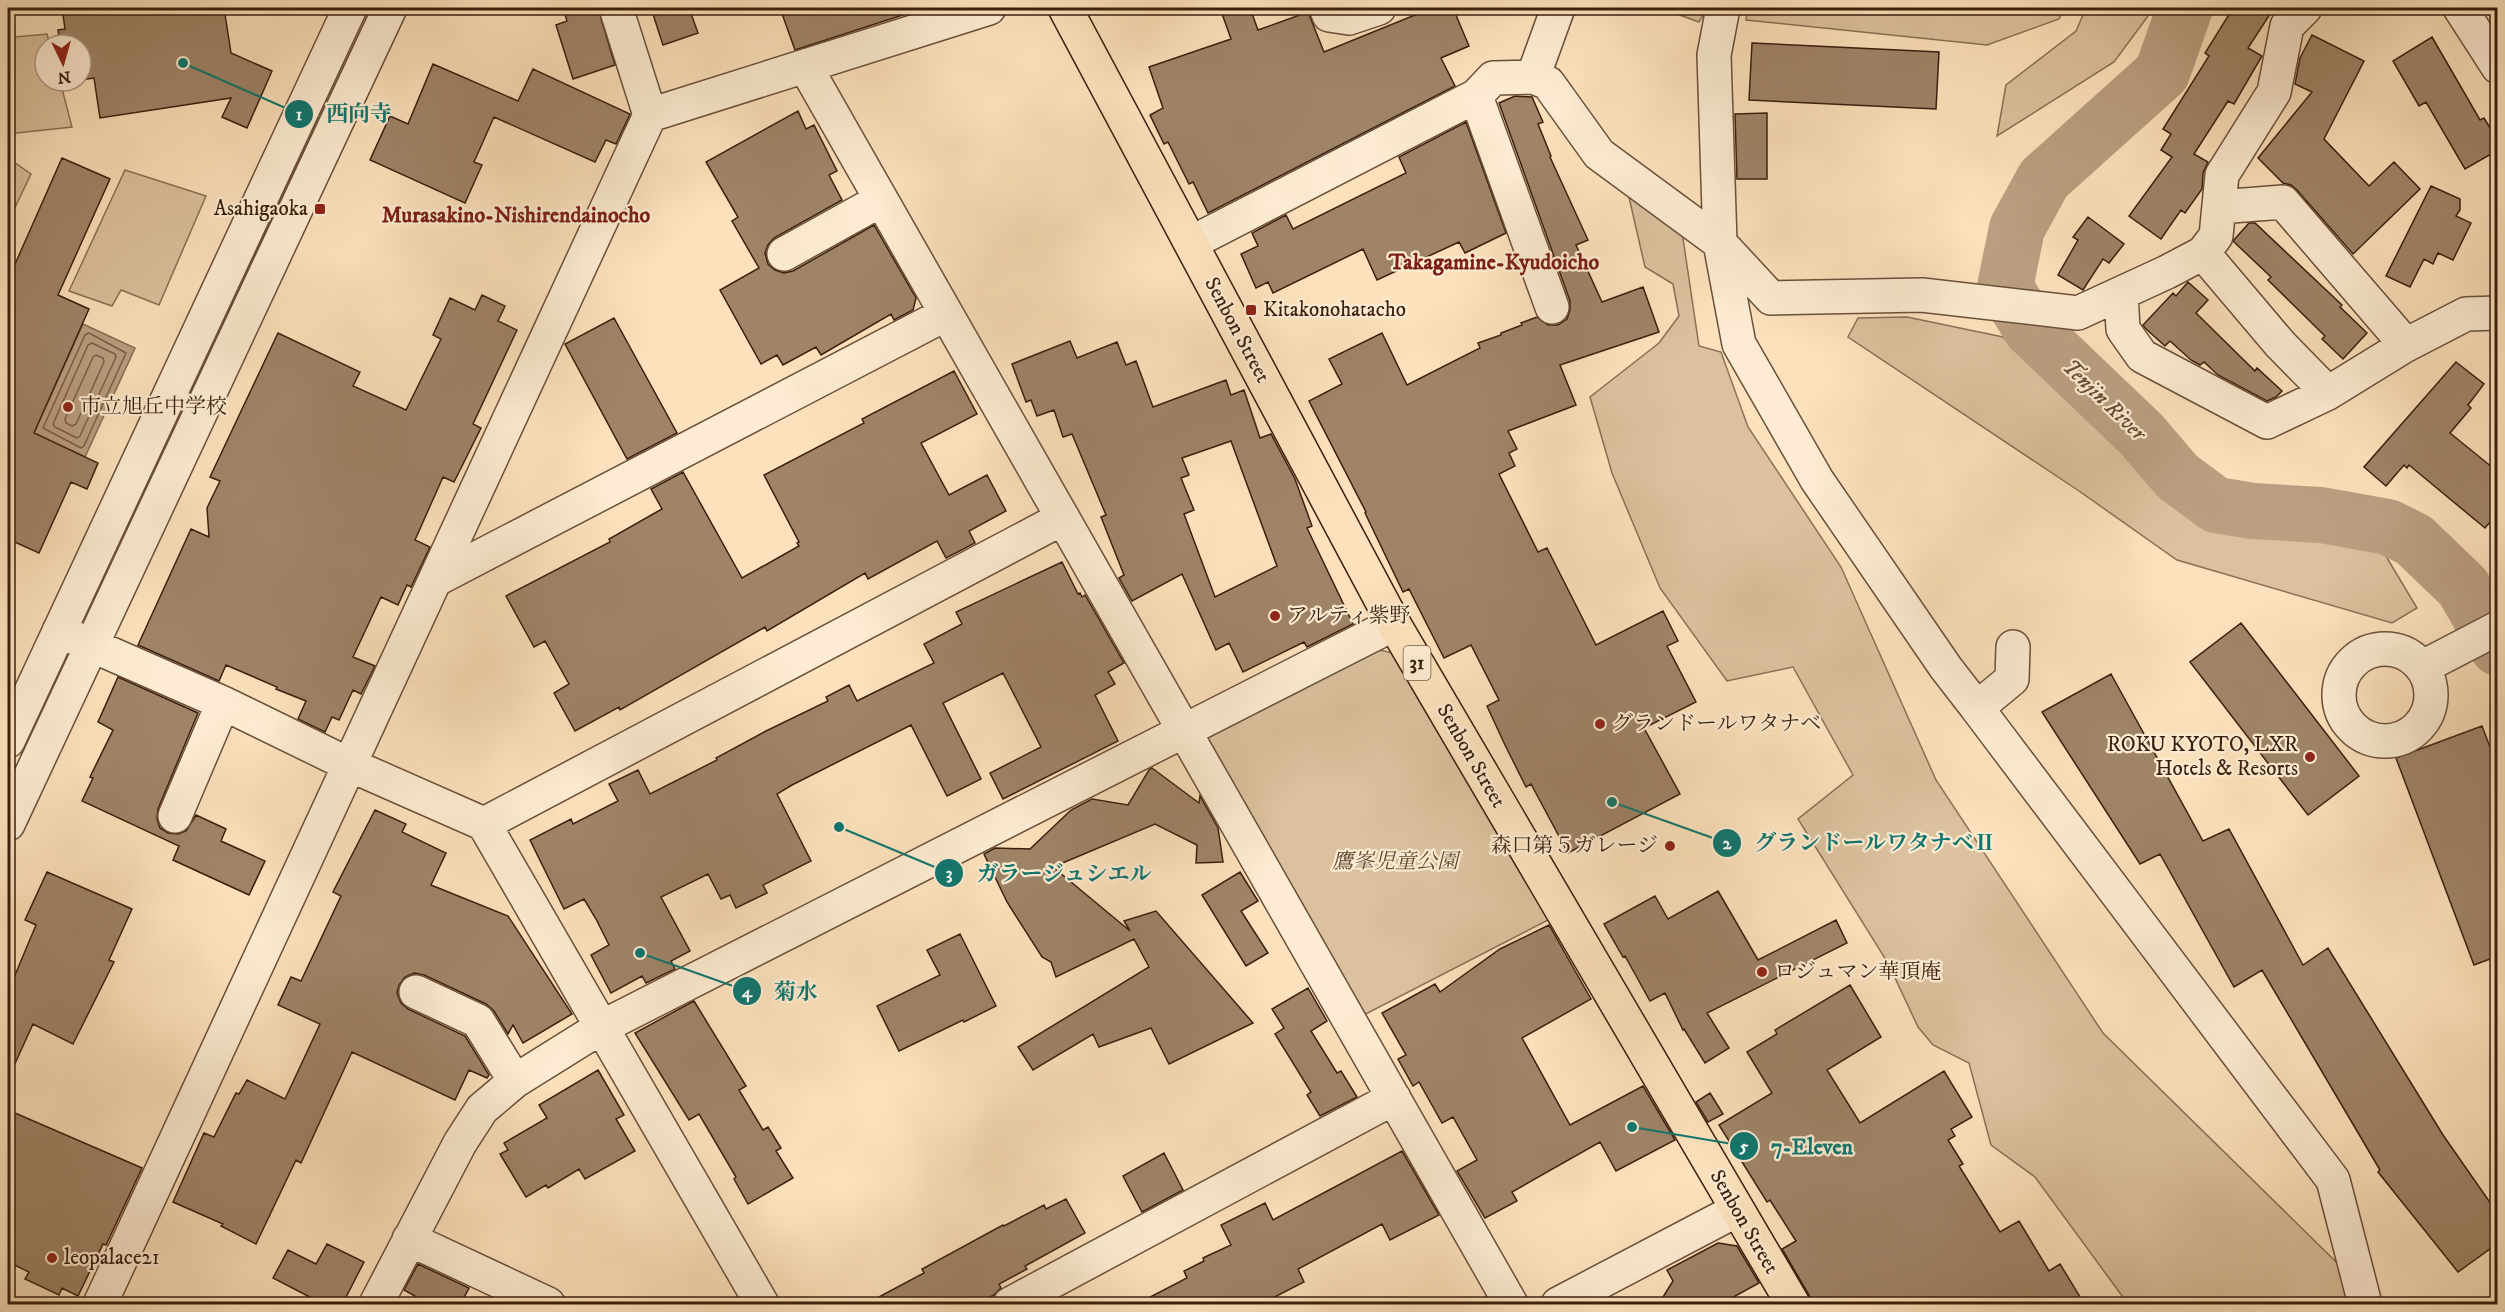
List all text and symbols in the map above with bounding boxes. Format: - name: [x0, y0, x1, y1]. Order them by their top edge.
- north arrow: [33, 33, 93, 93]
- text: N: [57, 66, 72, 87]
- callout: 西向寺: [284, 94, 404, 134]
- text: 西向寺: [326, 101, 392, 128]
- text: 1: [296, 104, 303, 126]
- place label: Asahigaoka: [214, 196, 308, 222]
- marker: Asahigaoka: [313, 202, 327, 216]
- district label: Murasakino-Nishirendainocho: [382, 202, 651, 229]
- district label: Takagamine-Kyudoicho: [1388, 249, 1600, 276]
- street label: Senbon Street: [1198, 273, 1276, 387]
- place label: Kitakonohatacho: [1263, 297, 1406, 323]
- marker: Kitakonohatacho: [1244, 303, 1258, 317]
- water label: Tenjin River: [2057, 354, 2153, 448]
- place label: 市立旭丘中学校: [80, 394, 227, 420]
- marker: 市立旭丘中学校: [61, 400, 75, 414]
- place label: アルティ紫野: [1287, 603, 1410, 629]
- marker: アルティ紫野: [1268, 609, 1282, 623]
- road number: 31: [1404, 646, 1430, 680]
- street label: Senbon Street: [1431, 699, 1511, 813]
- place label: グランドールワタナベ: [1612, 711, 1821, 737]
- marker: グランドールワタナベ: [1593, 717, 1607, 731]
- place label: ROKU KYOTO, LXR Hotels & Resorts: [2107, 732, 2298, 782]
- marker: ROKU KYOTO, LXR Hotels & Resorts: [2303, 750, 2317, 764]
- callout: グランドールワタナベⅡ: [1712, 823, 2008, 863]
- text: グランドールワタナベⅡ: [1754, 830, 1996, 857]
- place label: 森口第５ガレージ: [1490, 833, 1658, 859]
- text: 2: [1723, 833, 1733, 855]
- marker: 森口第５ガレージ: [1663, 839, 1677, 853]
- park label: 鷹峯児童公園: [1332, 849, 1461, 875]
- callout: ガラージュシエル: [934, 853, 1164, 893]
- text: ガラージュシエル: [976, 861, 1152, 888]
- text: 3: [946, 863, 953, 885]
- place label: ロジュマン華頂庵: [1774, 959, 1942, 985]
- marker: ロジュマン華頂庵: [1755, 965, 1769, 979]
- callout: 菊水: [732, 971, 830, 1011]
- text: 菊水: [774, 979, 818, 1006]
- text: 4: [741, 981, 753, 1003]
- callout: 7-Eleven: [1729, 1126, 1865, 1166]
- text: 7-Eleven: [1771, 1134, 1853, 1161]
- text: 5: [1739, 1136, 1749, 1158]
- street label: Senbon Street: [1704, 1165, 1784, 1279]
- place label: leopalace21: [64, 1245, 160, 1271]
- marker: leopalace21: [45, 1251, 59, 1265]

